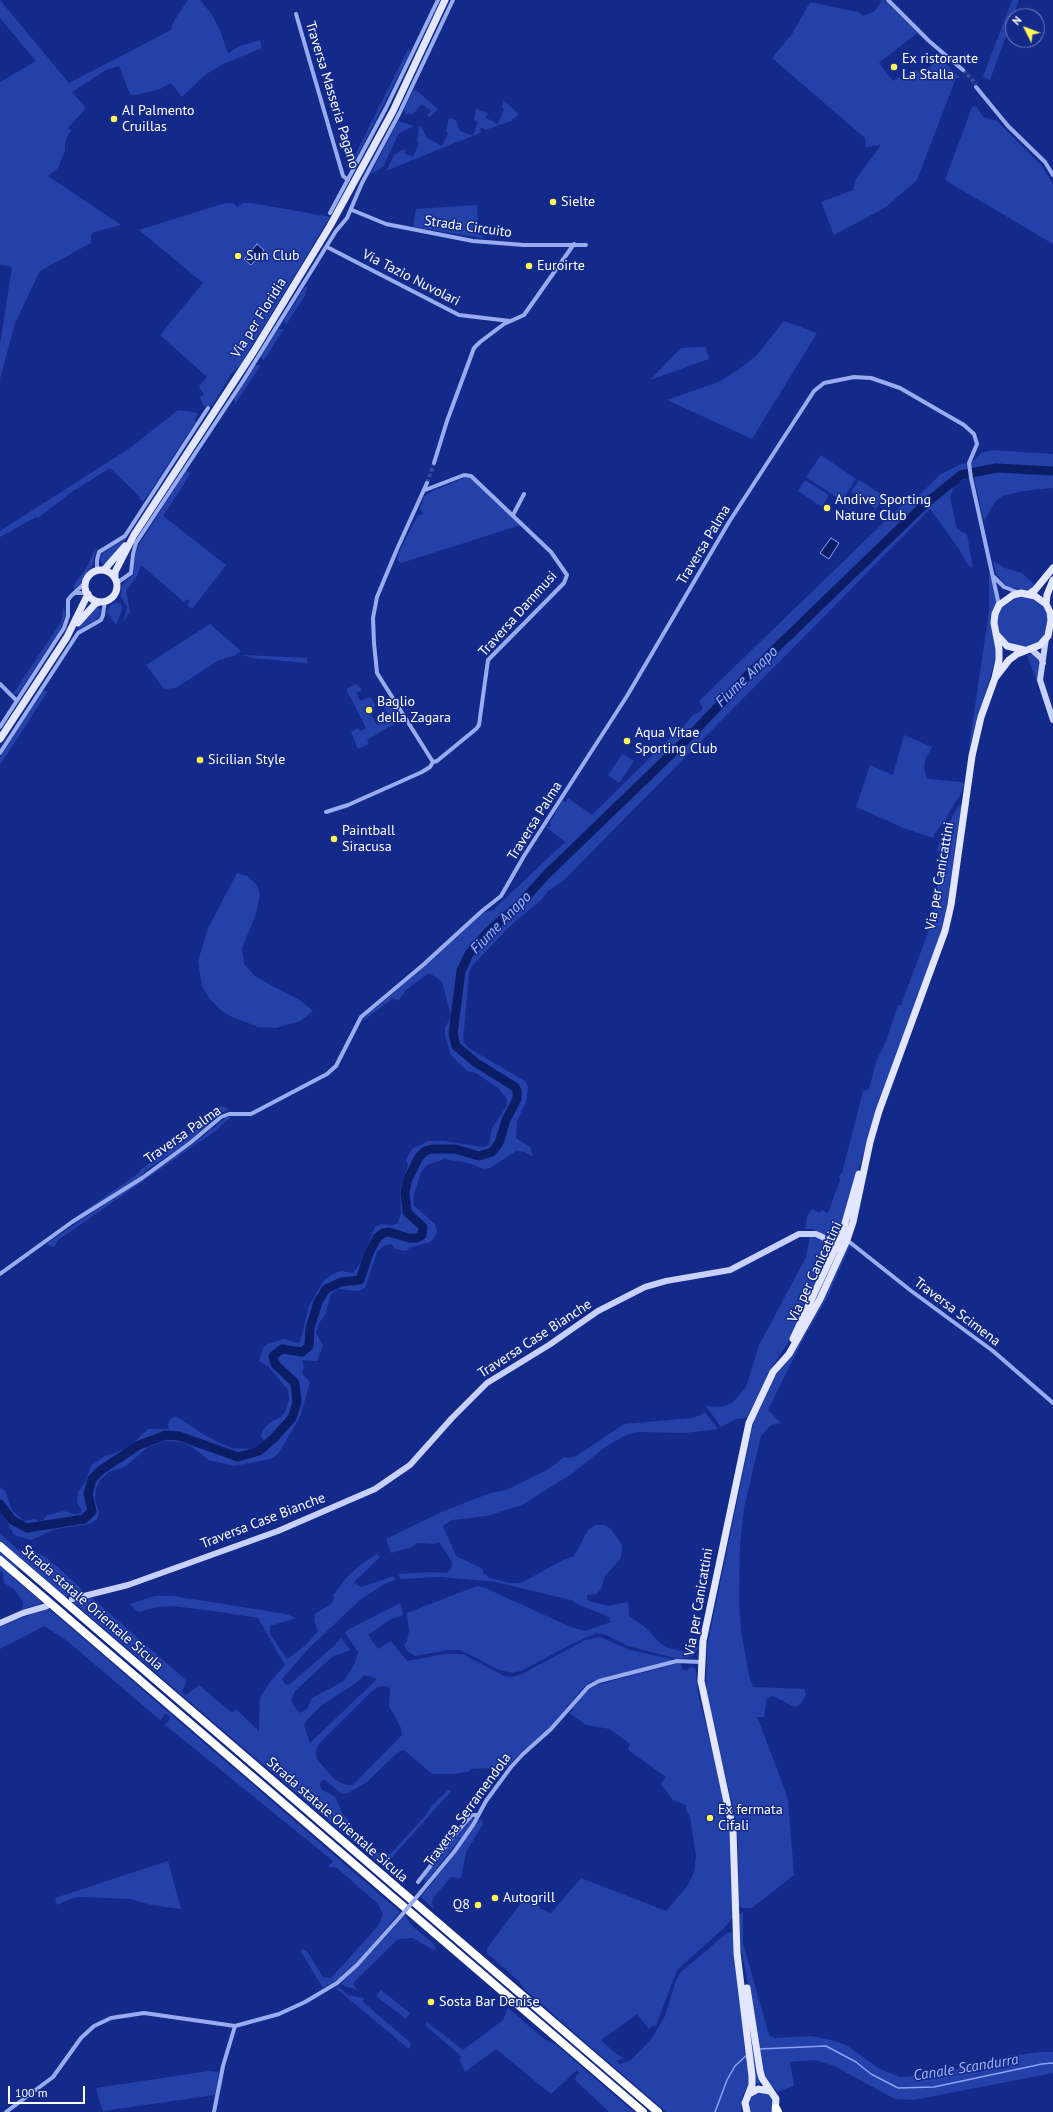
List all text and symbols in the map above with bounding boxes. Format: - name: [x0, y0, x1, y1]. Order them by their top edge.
- north arrow: [1005, 8, 1045, 48]
- text: N: [1009, 13, 1024, 28]
- street label: Traversa Masseria Pagano: [302, 19, 362, 171]
- place label: Ex ristorante La Stalla: [902, 51, 978, 84]
- marker: Ex ristorante La Stalla: [889, 62, 899, 72]
- place label: Al Palmento Cruillas: [122, 103, 195, 136]
- marker: Al Palmento Cruillas: [109, 114, 119, 124]
- place label: Sielte: [561, 194, 595, 210]
- marker: Sielte: [548, 197, 558, 207]
- street label: Strada Circuito: [423, 213, 513, 241]
- street label: Via Tazio Nuvolari: [359, 246, 463, 310]
- place label: Sun Club: [246, 248, 300, 264]
- marker: Sun Club: [233, 251, 243, 261]
- place label: Euroirte: [537, 258, 585, 274]
- marker: Euroirte: [524, 261, 534, 271]
- street label: Via per Floridia: [228, 275, 290, 361]
- place label: Andive Sporting Nature Club: [835, 492, 931, 524]
- street label: Traversa Palma: [674, 502, 734, 588]
- marker: Andive Sporting Nature Club: [822, 503, 832, 513]
- street label: Traversa Dammusi: [475, 568, 561, 660]
- water label: Fiume Anapo: [712, 643, 782, 711]
- place label: Baglio della Zagara: [377, 694, 451, 726]
- marker: Baglio della Zagara: [364, 705, 374, 715]
- place label: Aqua Vitae Sporting Club: [635, 725, 717, 758]
- marker: Aqua Vitae Sporting Club: [622, 736, 632, 746]
- place label: Sicilian Style: [208, 752, 285, 768]
- marker: Sicilian Style: [195, 755, 205, 765]
- street label: Traversa Palma: [504, 779, 566, 863]
- street label: Via per Canicattini: [922, 821, 958, 931]
- place label: Paintball Siracusa: [342, 823, 395, 856]
- marker: Paintball Siracusa: [329, 834, 339, 844]
- water label: Fiume Anapo: [467, 888, 535, 958]
- street label: Traversa Palma: [141, 1102, 225, 1168]
- street label: Via per Canicattini: [784, 1219, 846, 1325]
- street label: Traversa Scimena: [911, 1274, 1003, 1350]
- street label: Traversa Case Bianche: [475, 1296, 595, 1382]
- street label: Traversa Case Bianche: [198, 1489, 328, 1553]
- street label: Strada statale Orientale Sicula: [18, 1542, 166, 1674]
- street label: Via per Canicattini: [681, 1547, 717, 1657]
- street label: Traversa Serramendola: [421, 1750, 515, 1870]
- street label: Strada statale Orientale Sicula: [263, 1754, 411, 1886]
- place label: Ex fermata Cifali: [718, 1802, 783, 1834]
- marker: Ex fermata Cifali: [705, 1813, 715, 1823]
- place label: Autogrill: [503, 1890, 555, 1906]
- marker: Autogrill: [490, 1893, 500, 1903]
- place label: Q8: [453, 1897, 470, 1913]
- marker: Q8: [473, 1900, 483, 1910]
- place label: Sosta Bar Denise: [439, 1994, 540, 2010]
- marker: Sosta Bar Denise: [426, 1997, 436, 2007]
- water label: Canale Scandurra: [912, 2051, 1020, 2085]
- scale bar: [10, 2078, 87, 2104]
- text: 100 m: [15, 2085, 48, 2100]

